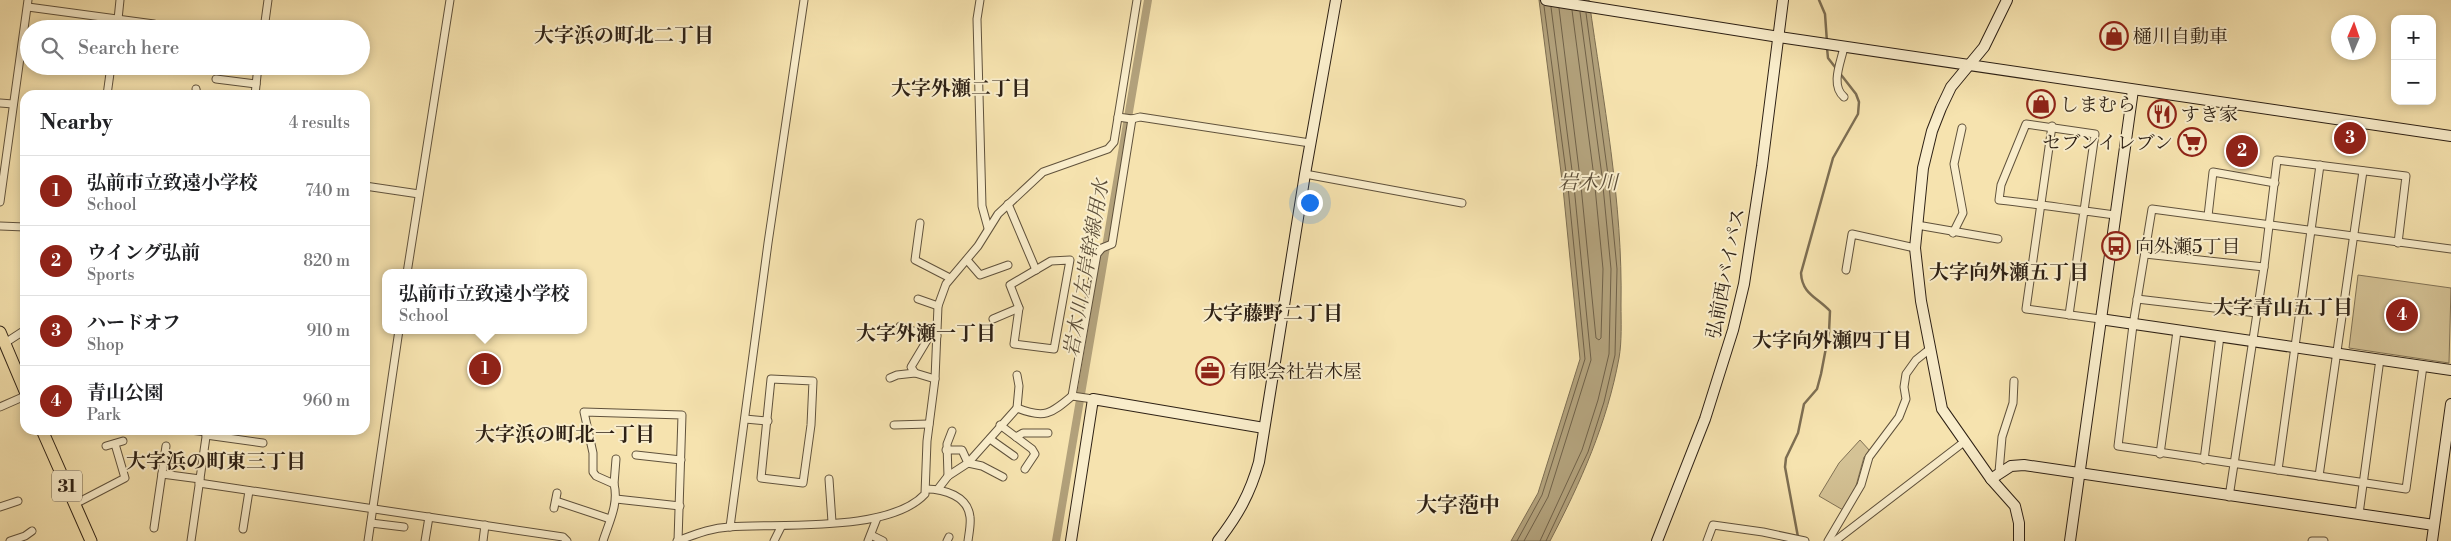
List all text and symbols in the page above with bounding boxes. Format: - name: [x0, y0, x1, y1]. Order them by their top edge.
- north arrow: [2331, 15, 2376, 60]
- map controls: [2391, 15, 2436, 105]
- button: +: [2391, 15, 2436, 60]
- search box: [20, 20, 370, 75]
- shop icon: 樋川自動車: [2099, 21, 2129, 51]
- district label: 大字浜の町北二丁目: [534, 24, 714, 49]
- place label: 樋川自動車: [2133, 25, 2228, 49]
- icon: search: [38, 34, 66, 62]
- text: Search here: [78, 36, 179, 60]
- button: −: [2391, 60, 2436, 105]
- district label: 大字外瀬二丁目: [891, 77, 1031, 102]
- shop icon: しまむら: [2026, 89, 2056, 119]
- place label: しまむら: [2060, 93, 2136, 117]
- restaurant icon: すき家: [2147, 99, 2177, 129]
- place label: すき家: [2181, 103, 2238, 127]
- text: Nearby: [40, 110, 113, 136]
- text: 4 results: [289, 113, 350, 133]
- pin: 3: [2334, 119, 2366, 157]
- supermarket icon: セブンイレブン: [2177, 127, 2207, 157]
- place label: セブンイレブン: [2042, 131, 2173, 155]
- pin: 2: [2226, 132, 2258, 170]
- text: 弘前市立致遠小学校: [87, 171, 258, 195]
- water label: 岩木川: [1558, 171, 1620, 196]
- water label: 岩木川左岸幹線用水: [1060, 175, 1116, 359]
- text: 1: [52, 181, 60, 201]
- text: 740 m: [305, 181, 350, 201]
- your location: [1297, 190, 1323, 216]
- text: School: [87, 195, 136, 215]
- street label: 弘前西バイパス: [1702, 206, 1750, 341]
- bus stop icon: 向外瀬5丁目: [2101, 231, 2131, 261]
- place label: 向外瀬5丁目: [2135, 235, 2240, 259]
- text: ウイング弘前: [87, 241, 200, 265]
- text: 2: [51, 251, 61, 271]
- text: 820 m: [303, 251, 350, 271]
- district label: 大字向外瀬五丁目: [1929, 261, 2089, 286]
- text: Sports: [87, 265, 134, 285]
- popup: [382, 269, 587, 334]
- text: 弘前市立致遠小学校: [399, 282, 570, 306]
- district label: 大字青山五丁目: [2213, 296, 2353, 321]
- pin: 4: [2386, 296, 2418, 334]
- district label: 大字藤野二丁目: [1203, 302, 1343, 327]
- text: School: [399, 306, 448, 326]
- text: ハードオフ: [87, 311, 181, 335]
- text: 3: [51, 321, 61, 341]
- text: 910 m: [307, 321, 350, 341]
- district label: 大字外瀬一丁目: [856, 322, 996, 347]
- district label: 大字向外瀬四丁目: [1752, 329, 1912, 354]
- text: Shop: [87, 335, 124, 355]
- pin: 1: [469, 350, 501, 388]
- office icon: 有限会社岩木屋: [1195, 356, 1225, 386]
- place label: 有限会社岩木屋: [1229, 360, 1362, 384]
- text: 青山公園: [87, 381, 163, 405]
- text: 4: [51, 391, 61, 411]
- text: 960 m: [303, 391, 350, 411]
- text: Park: [87, 405, 120, 425]
- district label: 大字浜の町北一丁目: [475, 423, 655, 448]
- district label: 大字浜の町東三丁目: [126, 450, 306, 475]
- road number: 31: [52, 471, 82, 502]
- district label: 大字萢中: [1416, 493, 1500, 519]

